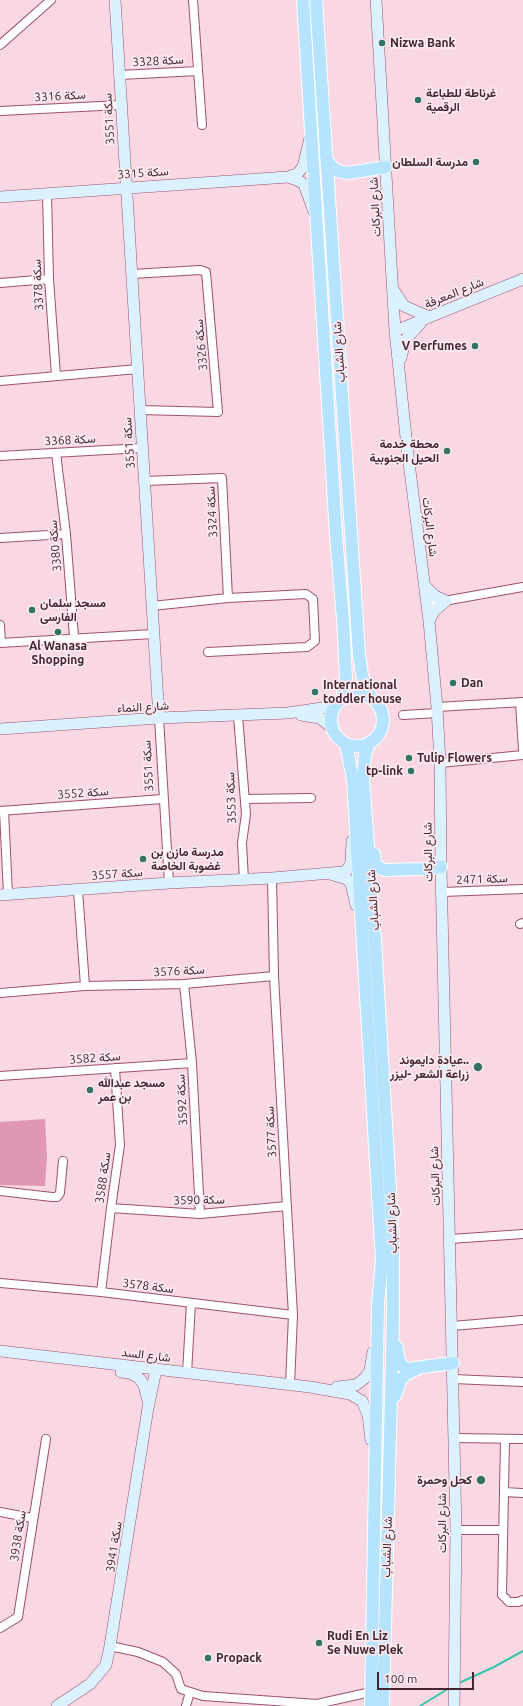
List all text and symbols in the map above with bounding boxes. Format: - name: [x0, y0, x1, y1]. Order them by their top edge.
- place label: Nizwa Bank: [390, 36, 455, 50]
- marker: Nizwa Bank: [377, 38, 387, 48]
- street label: سكة 3328: [132, 52, 184, 70]
- place label: غرناطة للطباعة الرقمية: [426, 86, 496, 114]
- street label: سكة 3316: [34, 87, 86, 105]
- street label: سكة 3551: [100, 93, 118, 145]
- marker: غرناطة للطباعة الرقمية: [413, 95, 423, 105]
- place label: مدرسة السلطان: [392, 155, 468, 169]
- marker: مدرسة السلطان: [471, 157, 481, 167]
- street label: سكة 3315: [117, 164, 169, 182]
- street label: شارع البركات: [366, 177, 384, 237]
- street label: سكة 3378: [29, 259, 47, 311]
- street label: شارع المعرفة: [422, 275, 486, 311]
- street label: سكة 3326: [192, 319, 210, 371]
- street label: شارع الشباب: [330, 321, 348, 383]
- place label: V Perfumes: [402, 339, 467, 353]
- marker: V Perfumes: [470, 341, 480, 351]
- street label: سكة 3551: [120, 417, 138, 469]
- street label: سكة 3368: [44, 431, 96, 449]
- place label: محطة خدمة الحيل الجنوبية: [370, 437, 439, 465]
- marker: محطة خدمة الحيل الجنوبية: [442, 446, 452, 456]
- street label: سكة 3324: [203, 486, 221, 538]
- street label: شارع البركات: [419, 496, 441, 558]
- street label: سكة 3380: [46, 520, 64, 572]
- place label: مسجد سلمان الفارسى: [40, 596, 106, 624]
- marker: مسجد سلمان الفارسى: [27, 605, 37, 615]
- marker: Al Wanasa Shopping: [53, 627, 63, 637]
- place label: Al Wanasa Shopping: [29, 639, 87, 667]
- place label: Dan: [461, 676, 483, 690]
- place label: International toddler house: [323, 678, 402, 706]
- marker: Dan: [448, 678, 458, 688]
- marker: International toddler house: [310, 687, 320, 697]
- street label: شارع النماء: [117, 698, 169, 716]
- street label: سكة 3551: [139, 740, 157, 792]
- place label: Tulip Flowers: [417, 751, 492, 765]
- marker: Tulip Flowers: [404, 753, 414, 763]
- place label: tp-link: [366, 764, 403, 778]
- marker: tp-link: [406, 766, 416, 776]
- street label: سكة 3553: [223, 772, 239, 824]
- street label: سكة 3552: [57, 784, 109, 802]
- street label: شارع البركات: [420, 822, 436, 882]
- place label: مدرسة مازن بن غضوبة الخاصة: [151, 845, 224, 873]
- marker: مدرسة مازن بن غضوبة الخاصة: [138, 854, 148, 864]
- street label: سكة 3557: [91, 865, 143, 883]
- street label: شارع الشباب: [364, 869, 382, 931]
- street label: سكة 2471: [456, 871, 508, 887]
- street label: سكة 3576: [153, 962, 205, 980]
- street label: سكة 3582: [69, 1049, 121, 1067]
- place label: عيادة دايموند.. زراعة الشعر -ليزر: [390, 1053, 469, 1081]
- marker: عيادة دايموند.. زراعة الشعر -ليزر: [472, 1061, 484, 1073]
- street label: سكة 3592: [173, 1074, 191, 1126]
- place label: مسجد عبدالله بن عمر: [98, 1076, 165, 1104]
- marker: مسجد عبدالله بن عمر: [85, 1085, 95, 1095]
- street label: سكة 3577: [262, 1106, 280, 1158]
- street label: شارع البركات: [427, 1146, 443, 1206]
- street label: سكة 3588: [92, 1151, 114, 1205]
- street label: سكة 3590: [173, 1192, 225, 1208]
- street label: شارع الشباب: [384, 1192, 400, 1254]
- street label: سكة 3578: [121, 1276, 175, 1296]
- street label: شارع السد: [120, 1345, 172, 1365]
- place label: كحل وحمرة: [417, 1473, 472, 1487]
- marker: كحل وحمرة: [475, 1474, 487, 1486]
- street label: شارع البركات: [435, 1493, 449, 1553]
- street label: سكة 3938: [7, 1509, 29, 1563]
- street label: شارع الشباب: [379, 1516, 395, 1578]
- street label: سكة 3941: [103, 1520, 125, 1574]
- place label: Rudi En Liz Se Nuwe Plek: [327, 1629, 403, 1657]
- marker: Rudi En Liz Se Nuwe Plek: [314, 1638, 324, 1648]
- place label: Propack: [216, 1651, 262, 1665]
- marker: Propack: [203, 1653, 213, 1663]
- scale bar: [379, 1664, 476, 1690]
- text: 100 m: [384, 1672, 417, 1685]

